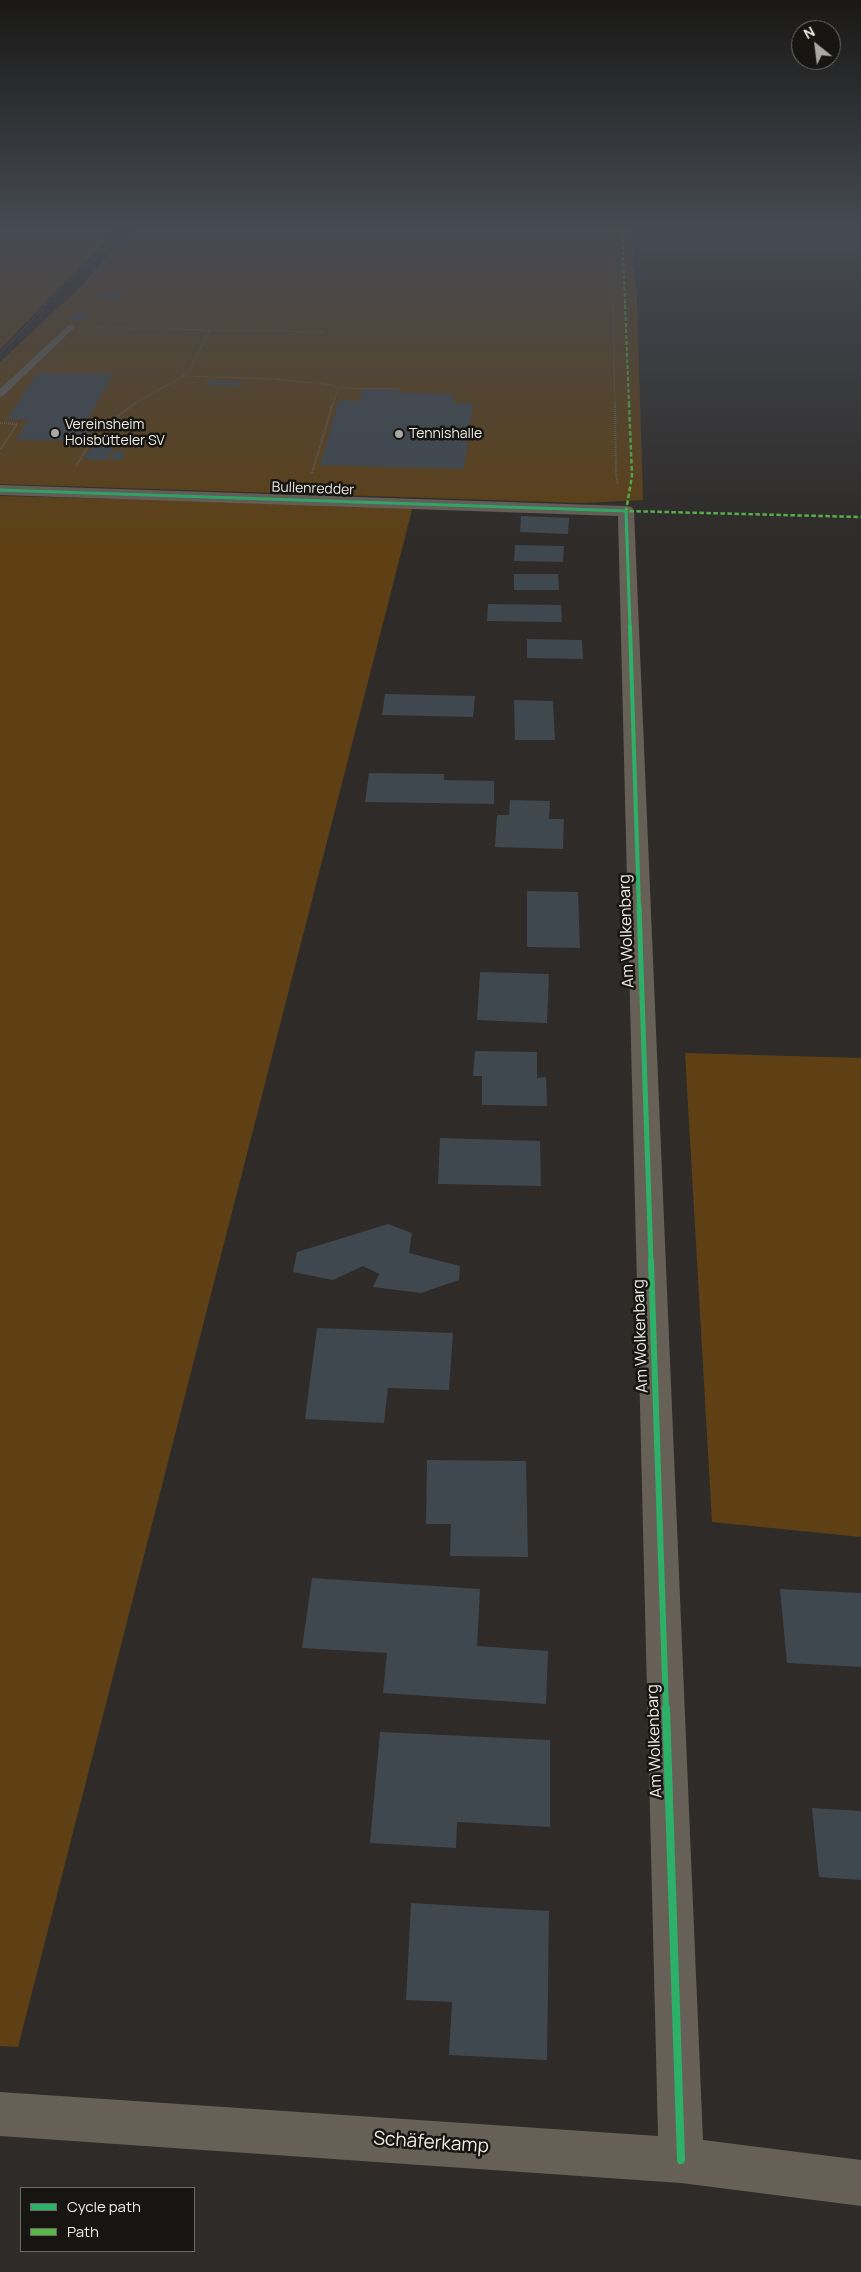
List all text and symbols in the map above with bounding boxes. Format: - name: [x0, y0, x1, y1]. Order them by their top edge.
- north arrow: [791, 20, 841, 70]
- text: N: [800, 22, 818, 43]
- place label: Vereinsheim Hoisbütteler SV: [65, 417, 165, 450]
- place label: Tennishalle: [409, 426, 482, 442]
- marker: Vereinsheim Hoisbütteler SV: [49, 427, 61, 439]
- marker: Tennishalle: [393, 428, 405, 440]
- street label: Bullenredder: [271, 479, 355, 499]
- street label: Am Wolkenbarg: [615, 874, 639, 988]
- street label: Am Wolkenbarg: [629, 1279, 653, 1393]
- street label: Am Wolkenbarg: [643, 1684, 667, 1798]
- street label: Schäferkamp: [372, 2128, 490, 2158]
- legend: [20, 2187, 195, 2252]
- text: Cycle path: [67, 2196, 141, 2217]
- text: Path: [67, 2221, 99, 2242]

